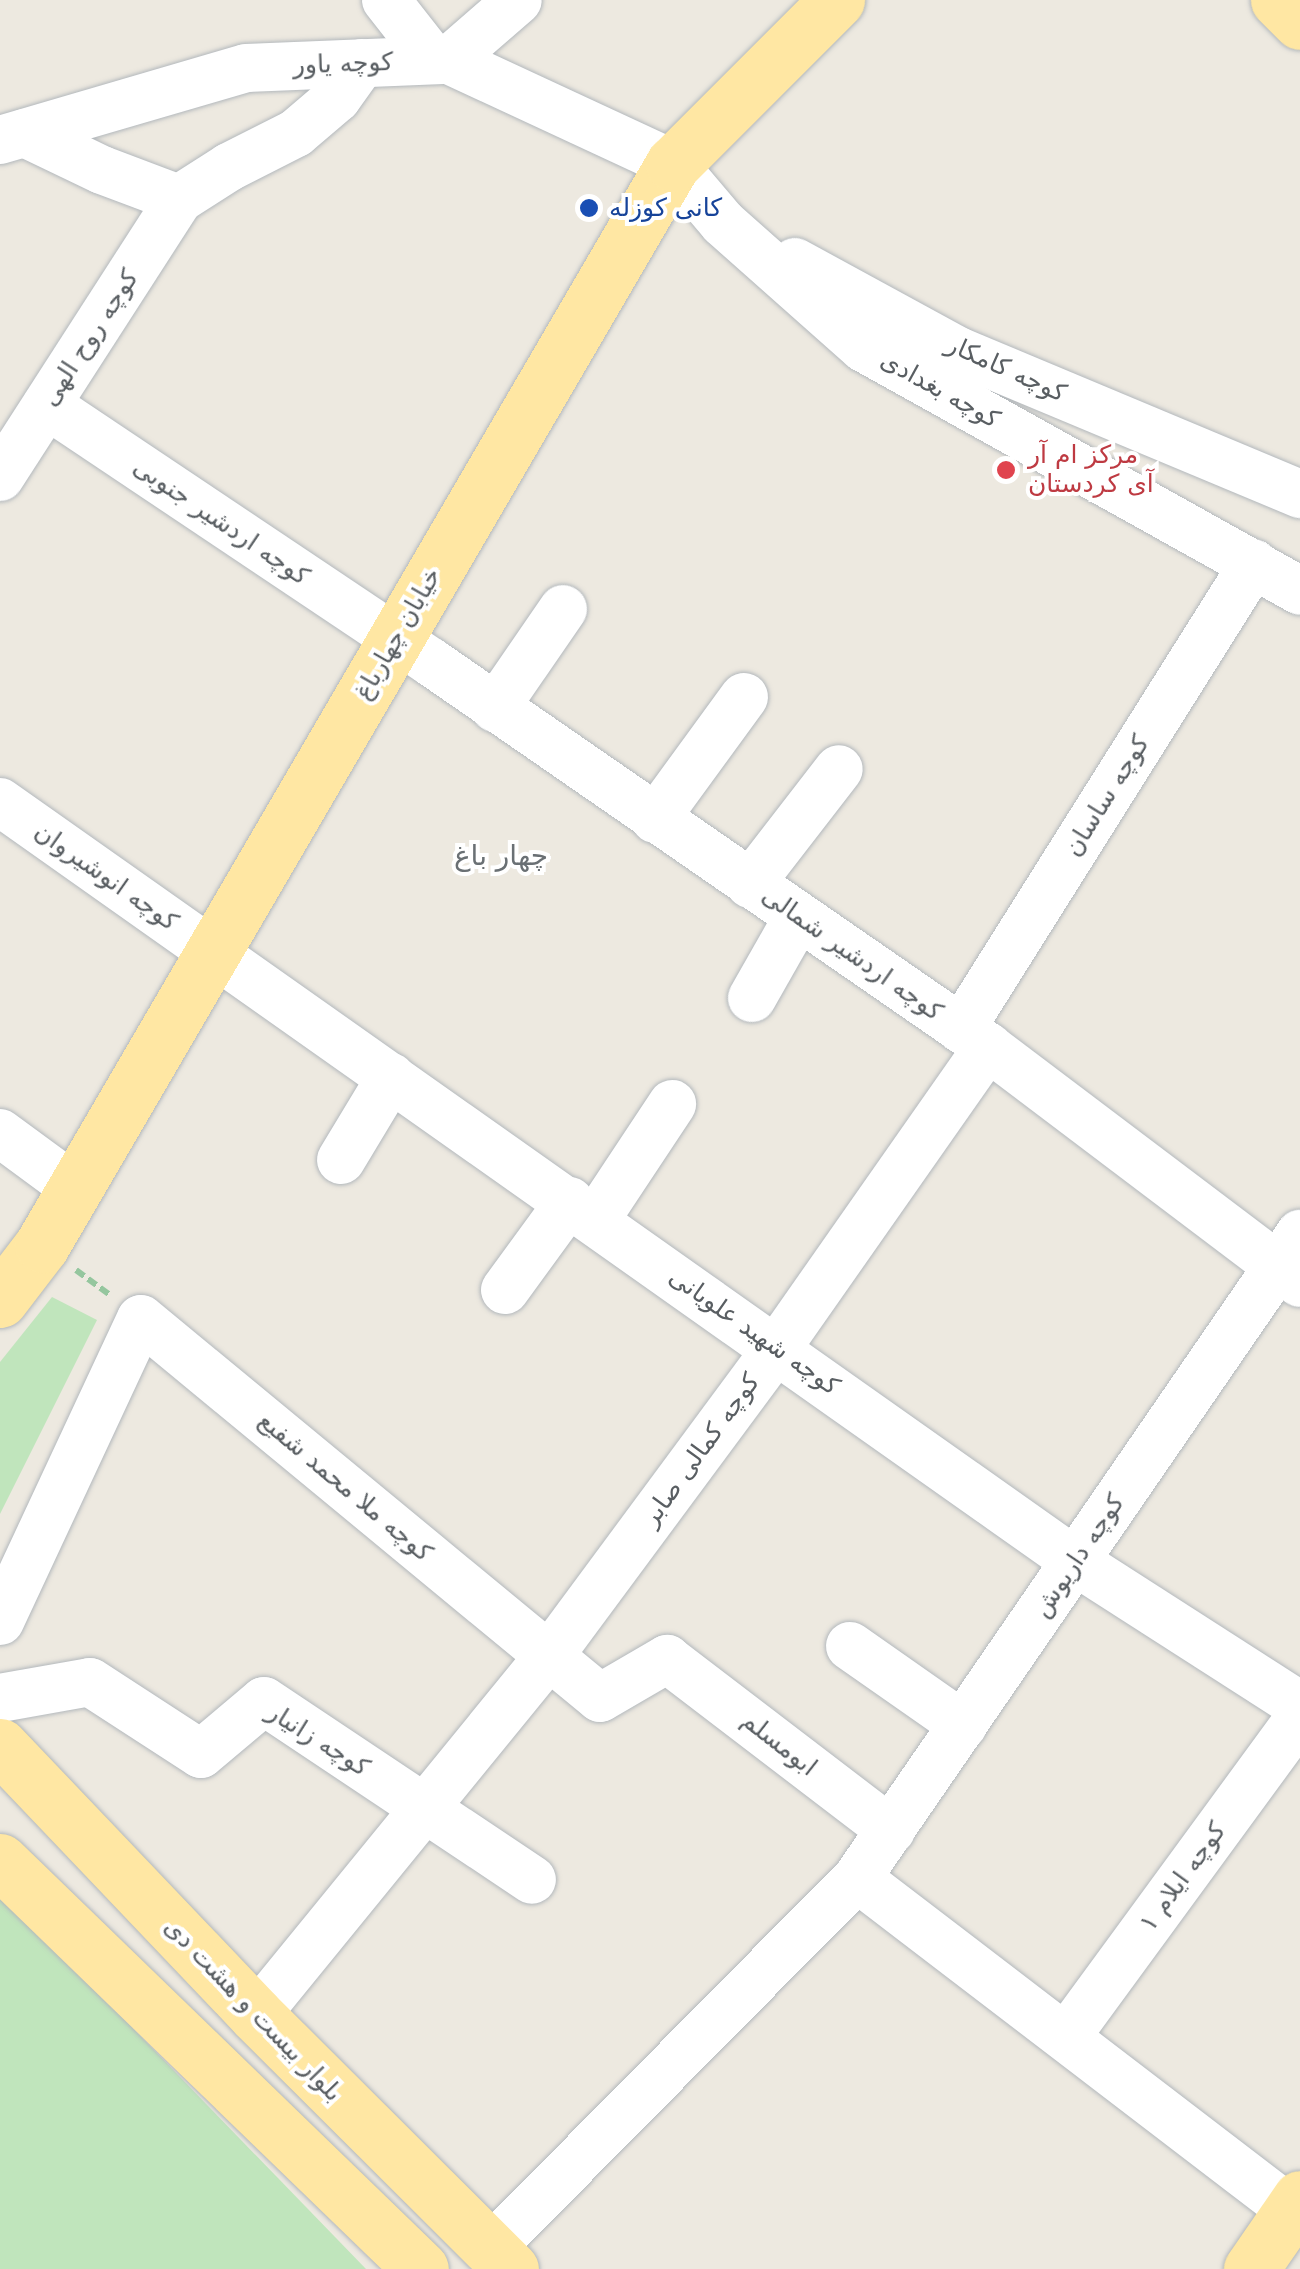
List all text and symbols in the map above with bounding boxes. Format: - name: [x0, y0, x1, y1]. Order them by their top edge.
- street label: کوچه یاور: [292, 47, 394, 81]
- place label: کانی کوزله: [609, 193, 722, 223]
- marker: کانی کوزله: [578, 197, 600, 219]
- street label: کوچه روح الهی: [35, 264, 145, 412]
- street label: کوچه کامکار: [941, 329, 1071, 409]
- street label: کوچه بغدادی: [875, 345, 1005, 435]
- place label: مرکز ام آر آی کردستان: [1028, 441, 1154, 500]
- street label: کوچه اردشیر جنوبی: [127, 452, 315, 592]
- marker: مرکز ام آر آی کردستان: [993, 457, 1019, 483]
- street label: خیابان چهارباغ: [348, 563, 448, 705]
- street label: کوچه ساسان: [1058, 730, 1156, 862]
- street label: کوچه انوشیروان: [29, 817, 183, 937]
- district label: چهار باغ: [454, 839, 548, 873]
- street label: کوچه اردشیر شمالی: [756, 880, 948, 1028]
- street label: کوچه شهید علویانی: [663, 1262, 845, 1402]
- street label: کوچه کمالی صابر: [635, 1368, 767, 1532]
- street label: کوچه ملا محمد شفیع: [252, 1406, 438, 1568]
- street label: کوچه داریوش: [1027, 1489, 1131, 1623]
- street label: کوچه زانیار: [261, 1697, 375, 1783]
- street label: ابومسلم: [735, 1705, 823, 1783]
- street label: کوچه ایلام ۱: [1133, 1817, 1233, 1937]
- street label: بلوار بیست و هشت دی: [158, 1912, 348, 2108]

